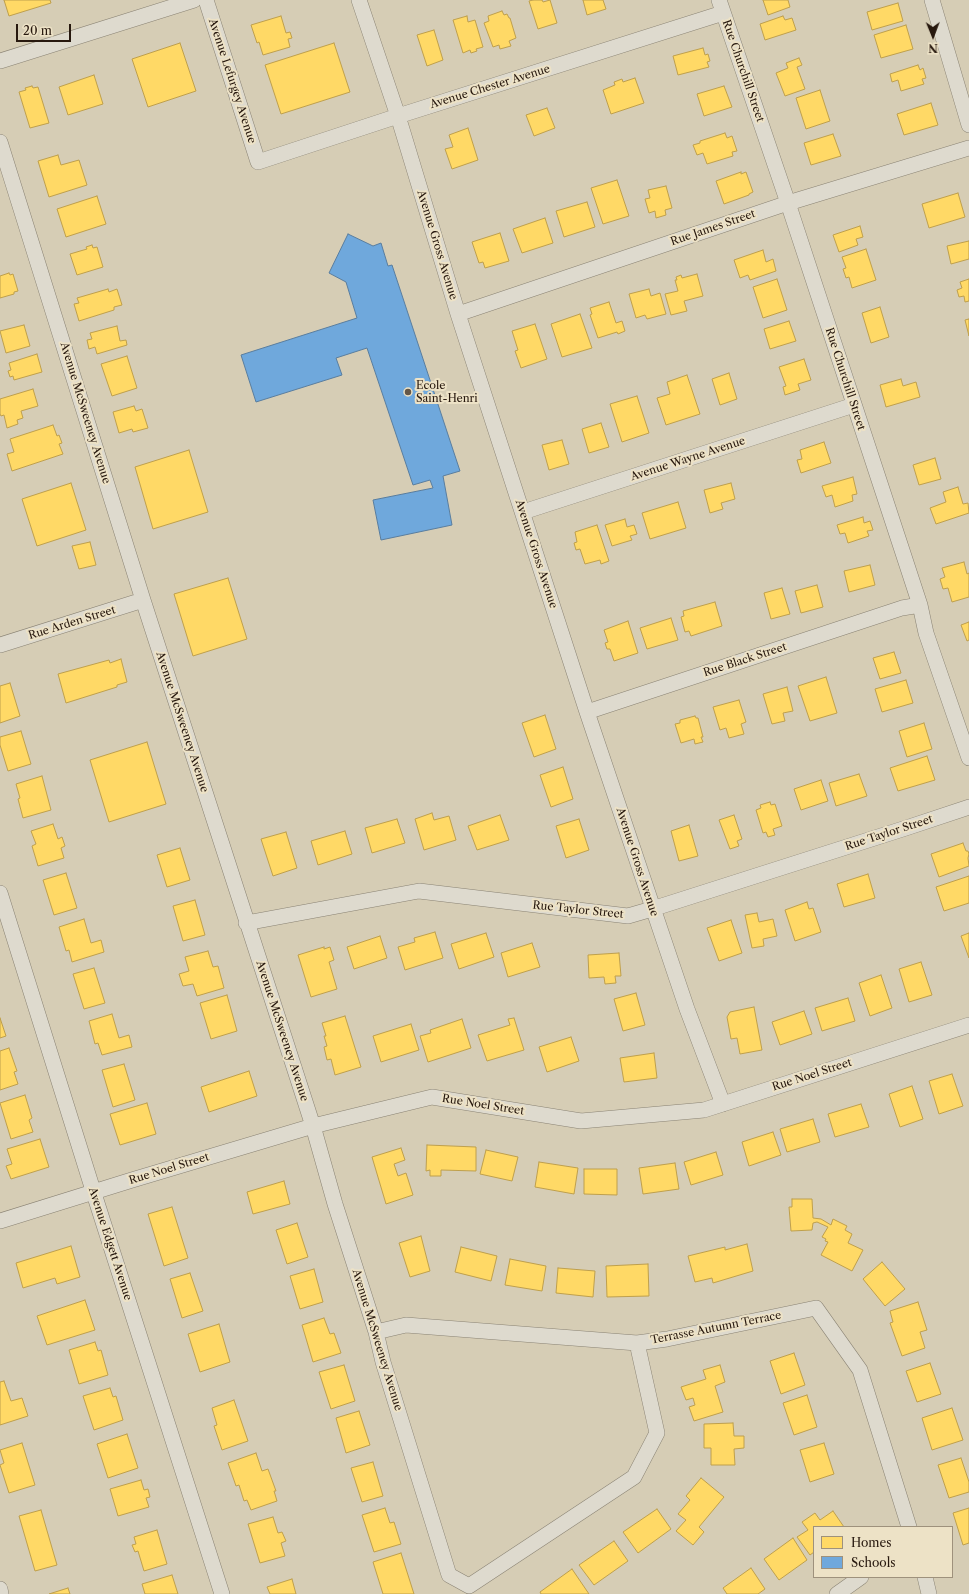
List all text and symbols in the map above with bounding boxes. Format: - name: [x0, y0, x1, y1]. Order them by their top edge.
- scale bar: [18, 16, 73, 42]
- north arrow: [913, 16, 953, 56]
- street label: Avenue Lefurgey Avenue: [206, 17, 258, 145]
- street label: Rue Churchill Street: [719, 18, 767, 124]
- text: 20 m: [23, 23, 52, 38]
- text: N: [928, 41, 938, 55]
- street label: Avenue Chester Avenue: [428, 62, 552, 112]
- street label: Avenue Gross Avenue: [414, 189, 460, 301]
- street label: Rue James Street: [669, 207, 757, 249]
- street label: Rue Churchill Street: [822, 326, 868, 432]
- street label: Avenue McSweeney Avenue: [57, 341, 113, 485]
- place label: Ecole Saint-Henri: [416, 379, 478, 405]
- marker: Ecole Saint-Henri: [403, 387, 413, 397]
- street label: Avenue Wayne Avenue: [629, 434, 747, 484]
- street label: Avenue Gross Avenue: [512, 498, 560, 610]
- street label: Rue Arden Street: [27, 603, 117, 643]
- street label: Rue Black Street: [702, 640, 788, 680]
- street label: Avenue McSweeney Avenue: [153, 650, 211, 794]
- street label: Avenue Gross Avenue: [613, 806, 661, 918]
- street label: Rue Taylor Street: [843, 813, 935, 853]
- street label: Rue Taylor Street: [532, 899, 624, 921]
- street label: Avenue McSweeney Avenue: [253, 959, 311, 1103]
- street label: Rue Noel Street: [770, 1056, 854, 1094]
- street label: Rue Noel Street: [441, 1092, 525, 1118]
- street label: Rue Noel Street: [127, 1151, 211, 1187]
- street label: Avenue Edgett Avenue: [85, 1186, 135, 1302]
- street label: Avenue McSweeney Avenue: [349, 1268, 405, 1412]
- street label: Terrasse Autumn Terrace: [650, 1309, 782, 1347]
- legend: [813, 1526, 953, 1578]
- text: Homes: [851, 1535, 891, 1550]
- text: Schools: [851, 1555, 896, 1570]

